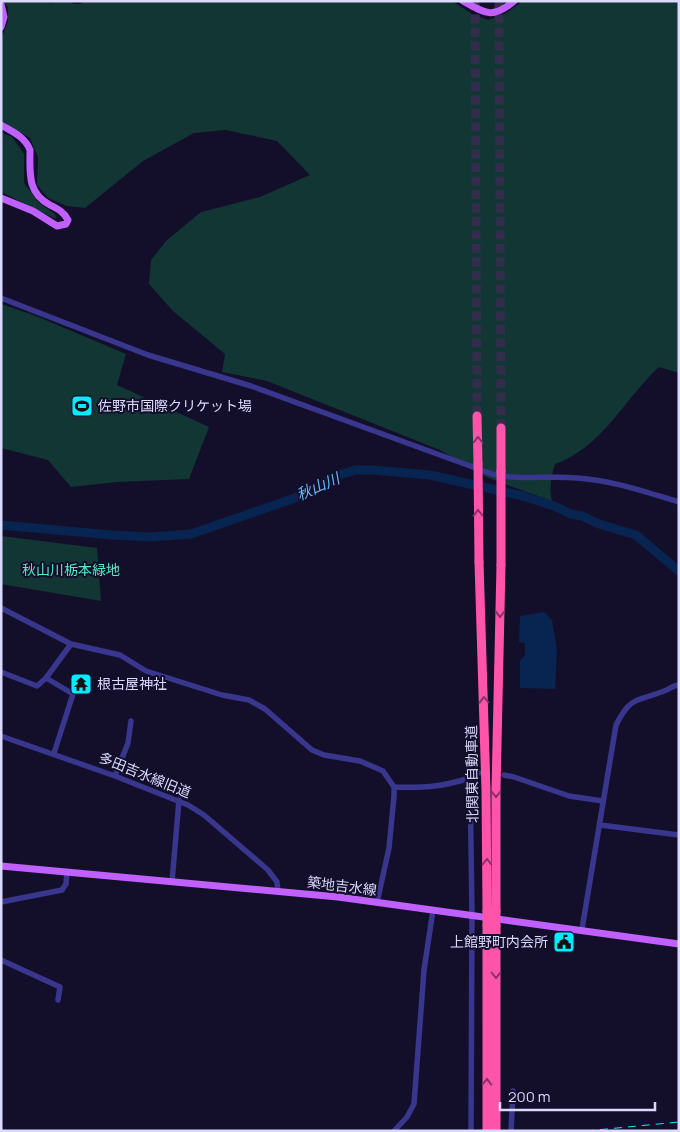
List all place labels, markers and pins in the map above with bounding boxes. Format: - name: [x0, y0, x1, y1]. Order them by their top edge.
- sports icon: 佐野市国際クリケット場: [70, 394, 94, 418]
- place label: 佐野市国際クリケット場: [98, 396, 252, 415]
- temple icon: 根古屋神社: [69, 672, 93, 696]
- place label: 根古屋神社: [97, 674, 167, 693]
- public building icon: 上館野町内会所: [552, 930, 576, 954]
- place label: 上館野町内会所: [450, 932, 548, 951]

